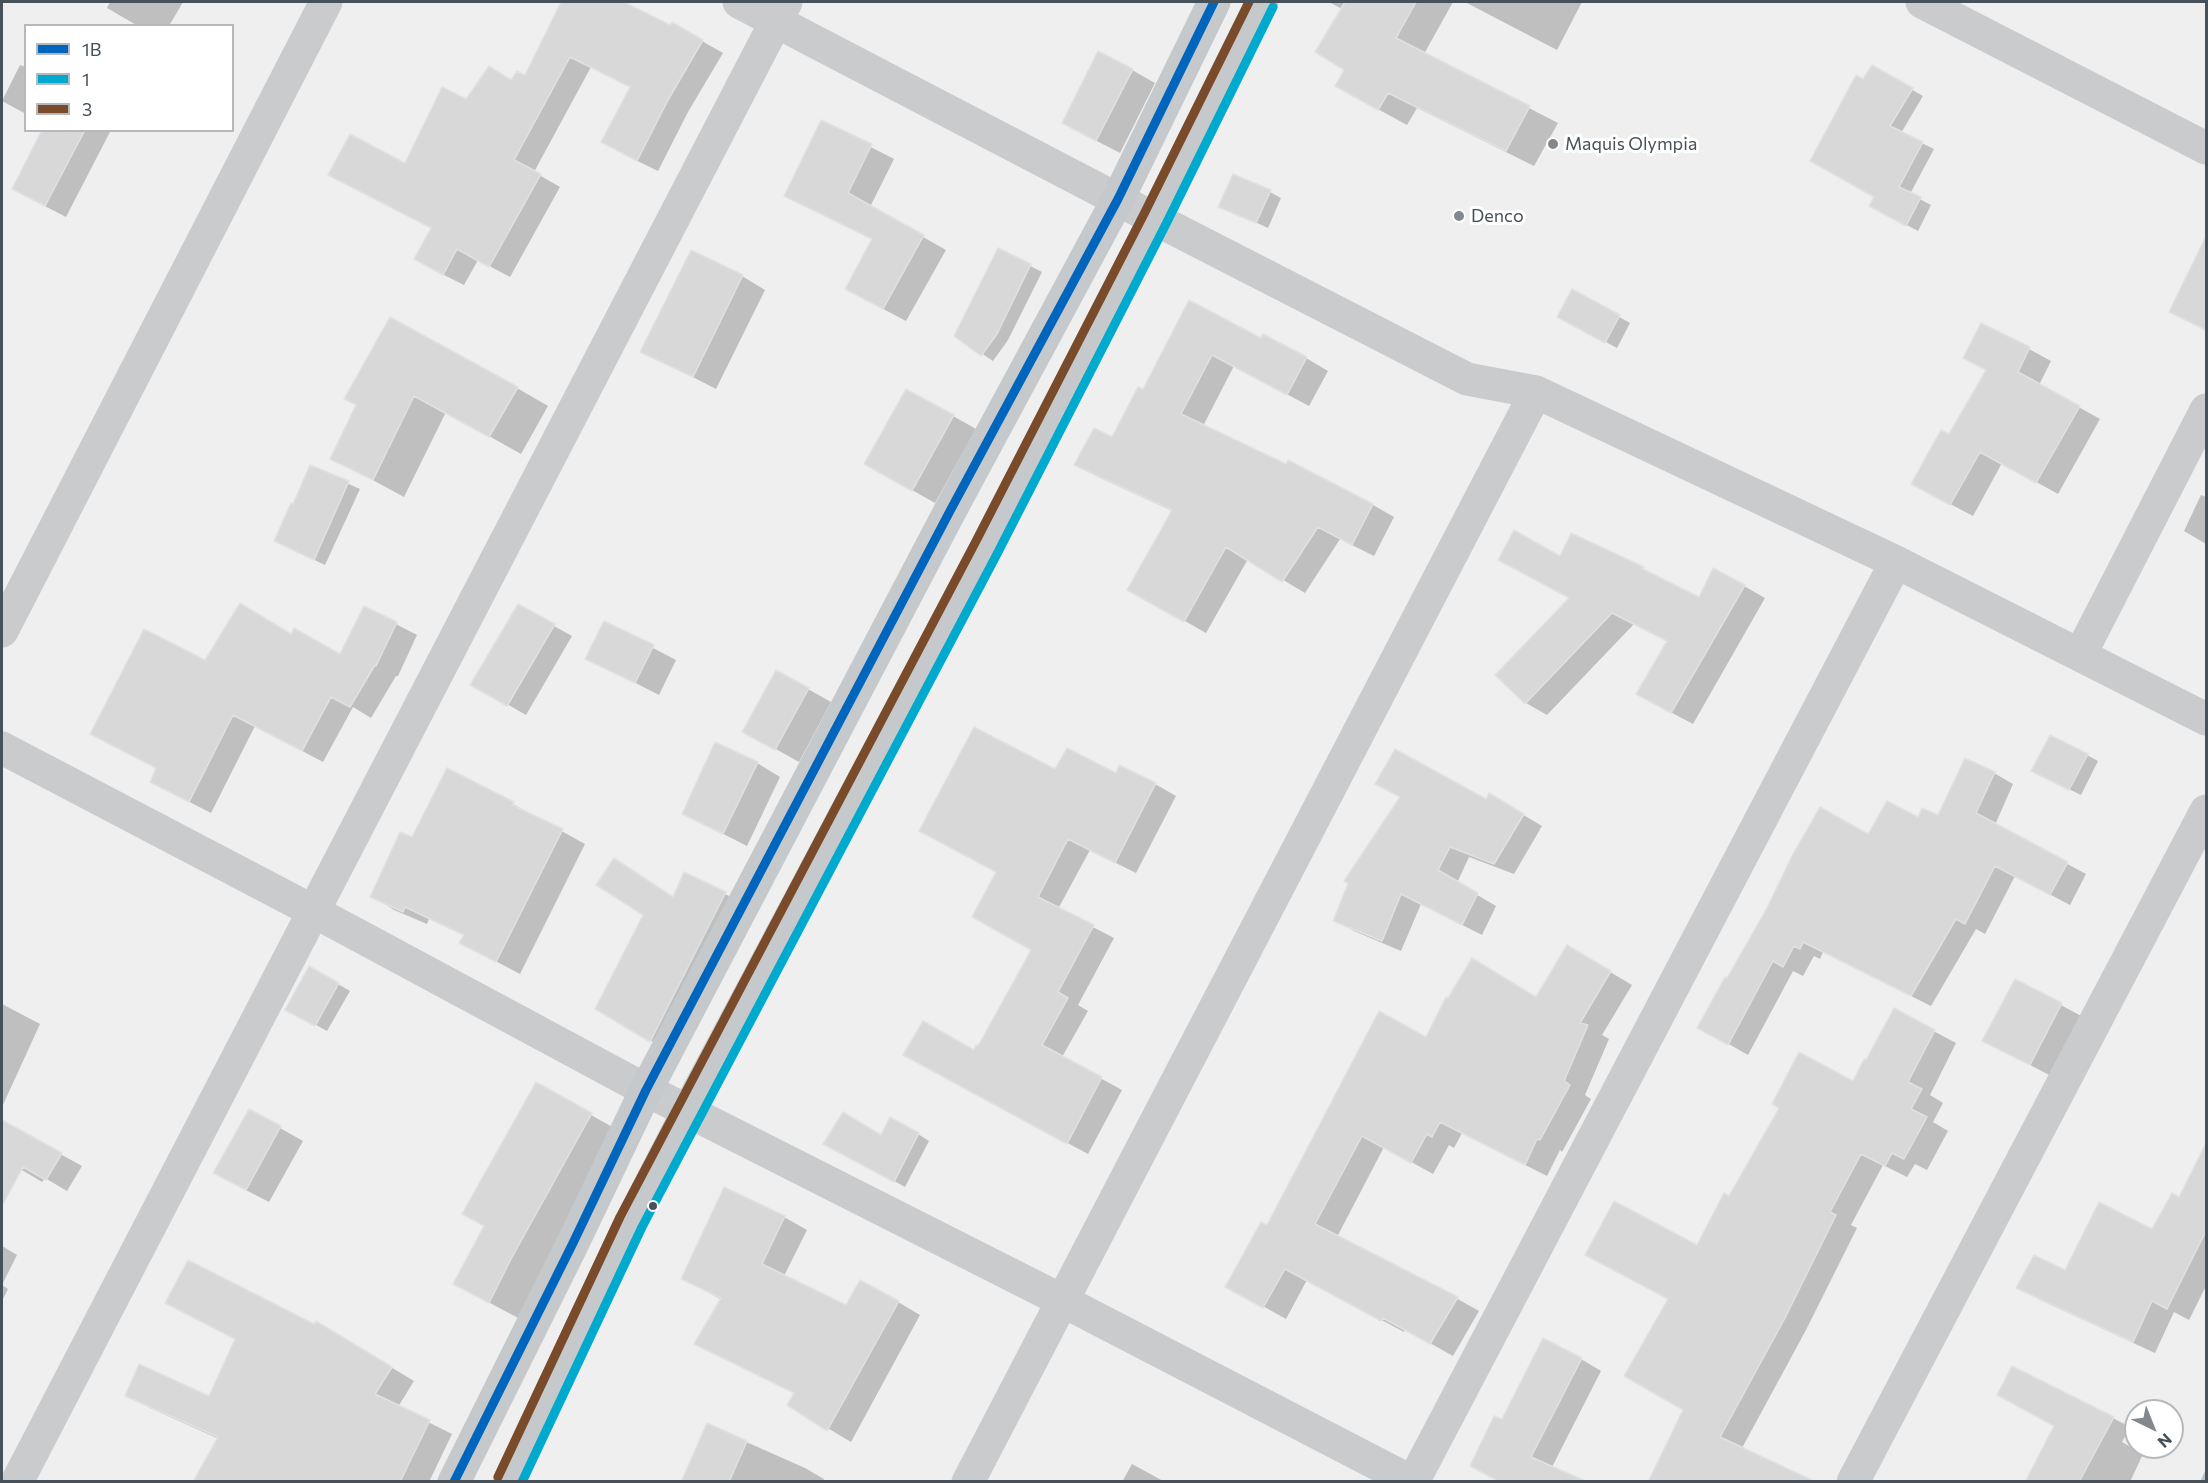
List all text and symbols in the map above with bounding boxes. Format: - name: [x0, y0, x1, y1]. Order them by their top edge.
- legend: [24, 24, 234, 132]
- text: 1B: [82, 38, 101, 60]
- text: 1: [82, 68, 90, 90]
- text: 3: [82, 98, 92, 120]
- place label: Maquis Olympia: [1565, 133, 1697, 155]
- marker: Maquis Olympia: [1546, 137, 1560, 151]
- place label: Denco: [1471, 205, 1524, 227]
- marker: Denco: [1452, 209, 1466, 223]
- unlabelled marker: [647, 1200, 659, 1212]
- north arrow: [2124, 1399, 2184, 1459]
- text: N: [2154, 1430, 2176, 1452]

